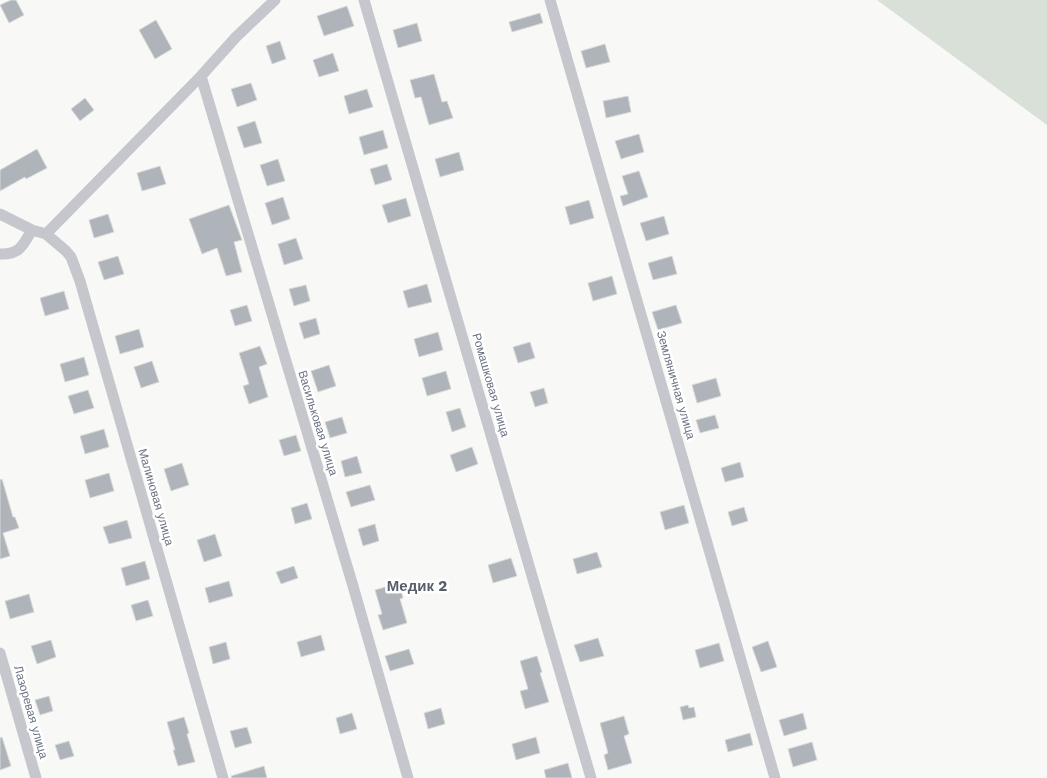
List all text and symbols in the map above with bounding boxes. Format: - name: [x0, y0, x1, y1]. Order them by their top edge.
- street label: Земляничная улица: [654, 329, 698, 441]
- street label: Ромашковая улица: [469, 332, 513, 439]
- street label: Васильковая улица: [295, 369, 341, 478]
- street label: Малиновая улица: [135, 447, 177, 547]
- district label: Медик 2: [387, 577, 447, 595]
- street label: Лазоревая улица: [11, 664, 51, 761]

